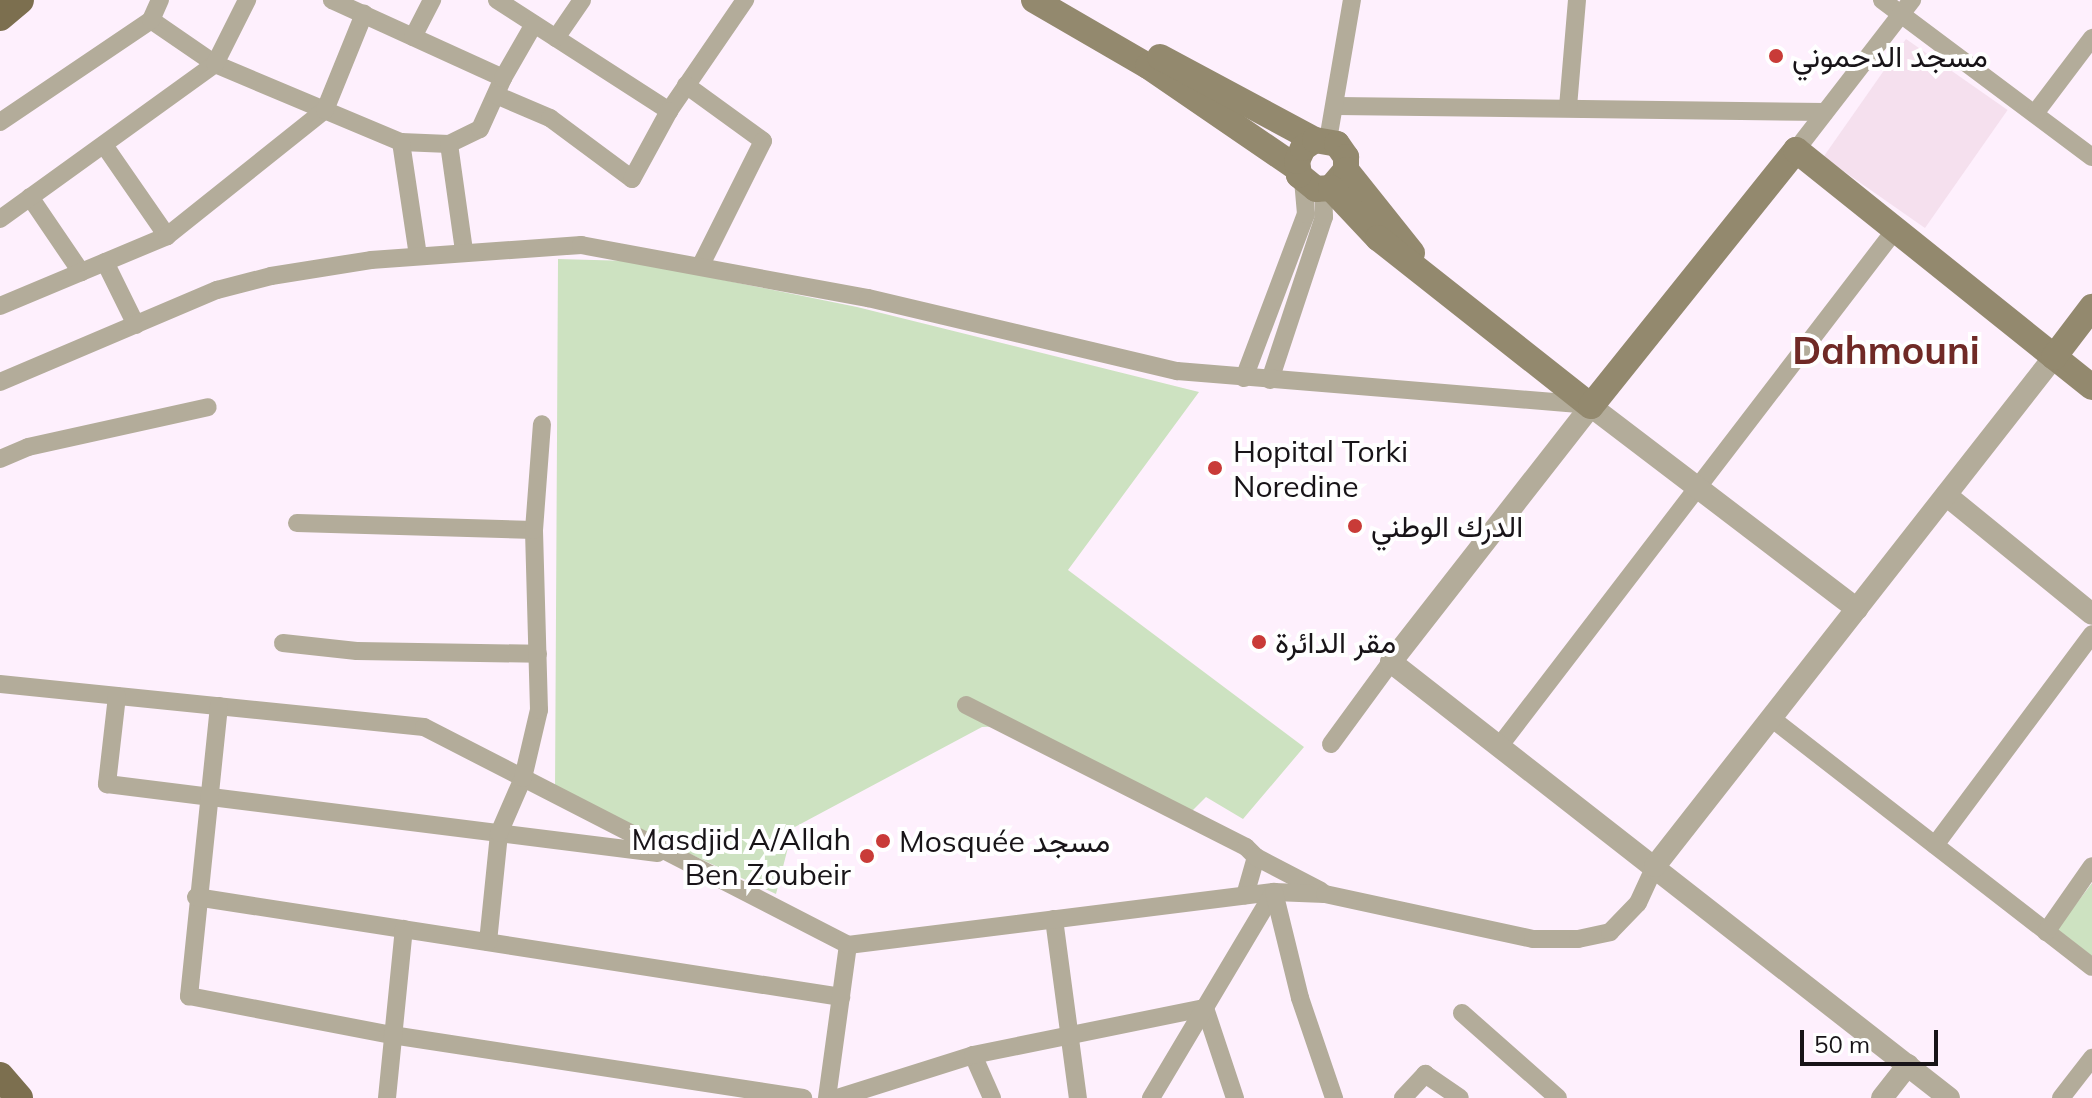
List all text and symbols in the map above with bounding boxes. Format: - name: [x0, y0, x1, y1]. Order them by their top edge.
- place label: مسجد الدحموني: [1792, 38, 1988, 74]
- marker: مسجد الدحموني: [1767, 47, 1785, 65]
- district label: Dahmouni: [1792, 328, 1980, 374]
- place label: Hopital Torki Noredine: [1233, 433, 1408, 504]
- marker: Hopital Torki Noredine: [1204, 457, 1226, 479]
- place label: الدرك الوطني: [1371, 508, 1523, 544]
- marker: الدرك الوطني: [1346, 517, 1364, 535]
- place label: مقر الدائرة: [1275, 624, 1396, 660]
- marker: مقر الدائرة: [1250, 633, 1268, 651]
- place label: Masdjid A/Allah Ben Zoubeir: [631, 821, 851, 892]
- place label: Mosquée مسجد: [899, 823, 1110, 859]
- marker: Mosquée مسجد: [874, 832, 892, 850]
- marker: Masdjid A/Allah Ben Zoubeir: [858, 847, 876, 865]
- scale bar: [1804, 1014, 1942, 1064]
- text: 50 m: [1814, 1029, 1870, 1059]

